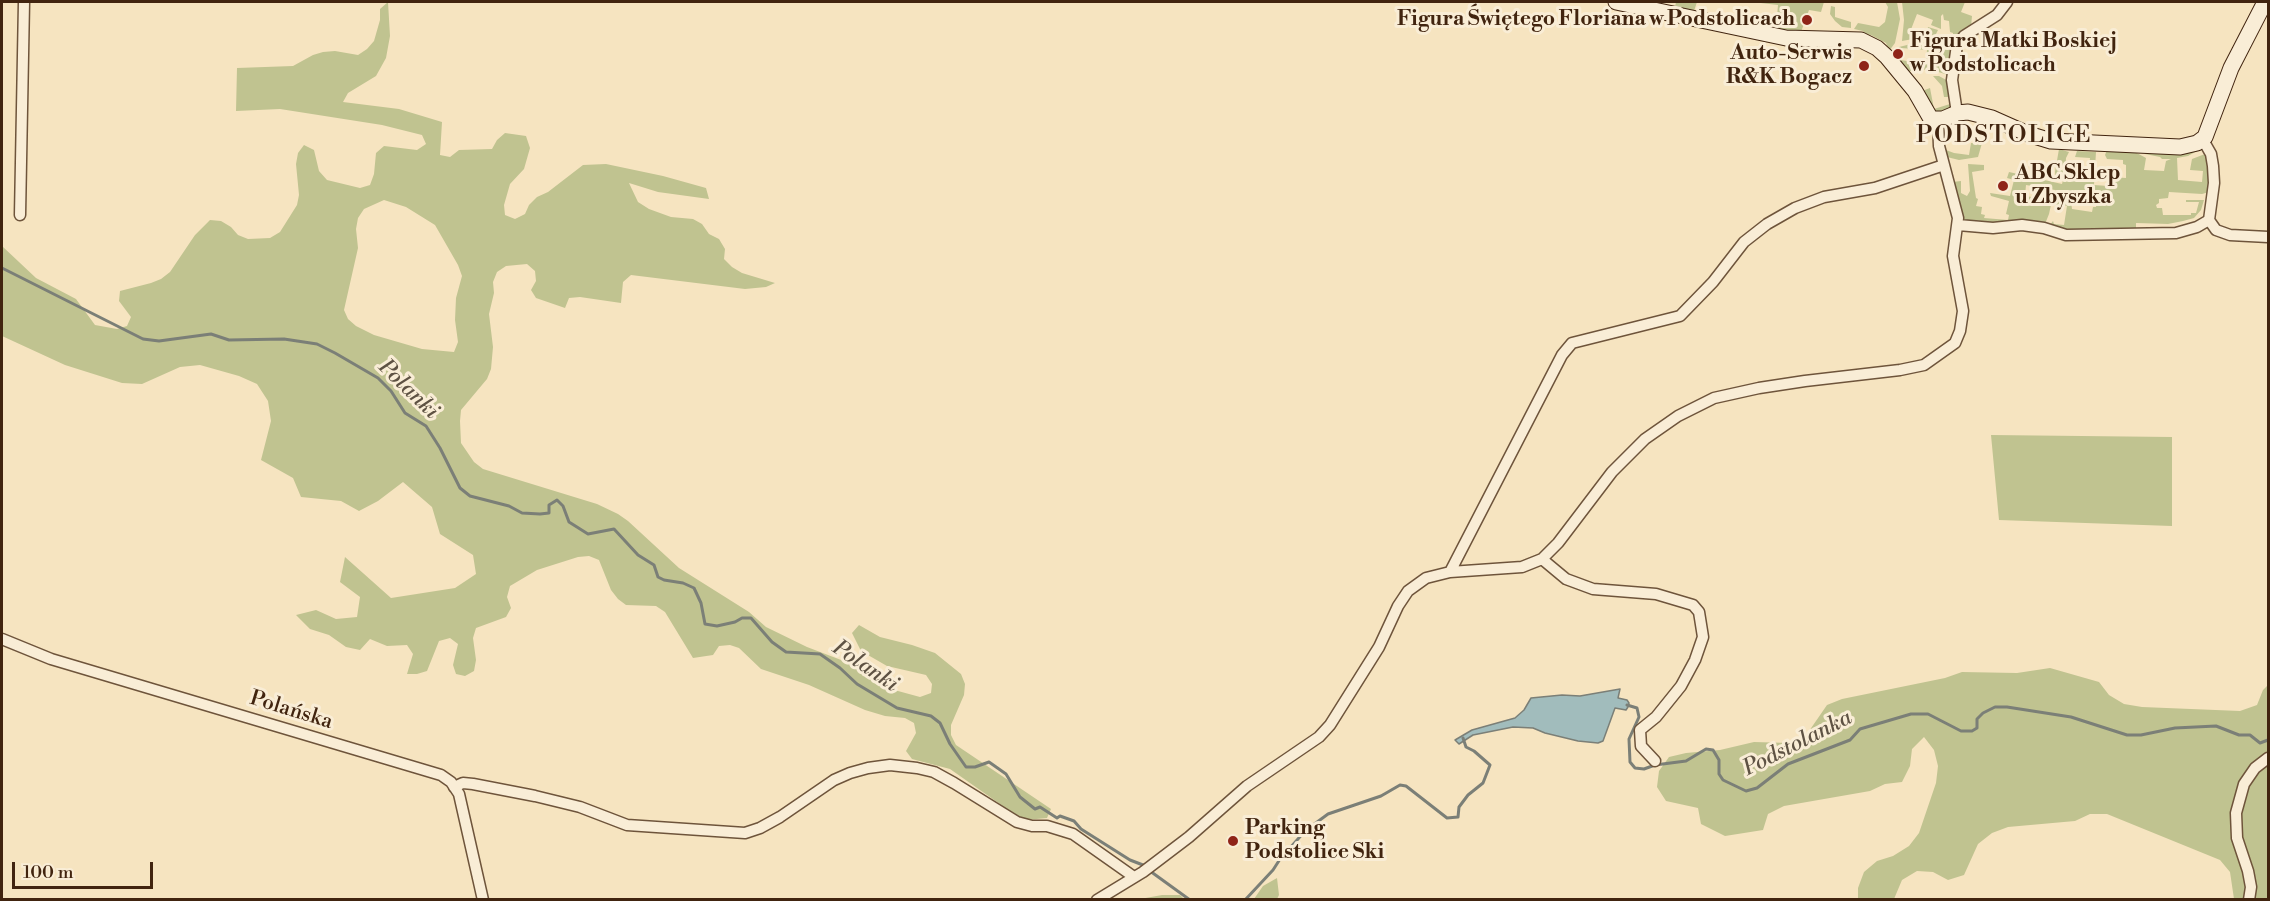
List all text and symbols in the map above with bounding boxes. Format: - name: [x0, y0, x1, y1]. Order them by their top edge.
- place label: Figura Świętego Floriana w Podstolicach: [1397, 7, 1795, 33]
- marker: Figura Świętego Floriana w Podstolicach: [1800, 13, 1814, 27]
- place label: Figura Matki Boskiej w Podstolicach: [1910, 29, 2117, 79]
- place label: Auto-Serwis R&K Bogacz: [1726, 41, 1852, 91]
- marker: Figura Matki Boskiej w Podstolicach: [1891, 47, 1905, 61]
- marker: Auto-Serwis R&K Bogacz: [1857, 59, 1871, 73]
- district label: PODSTOLICE: [1916, 122, 2092, 150]
- place label: ABC Sklep u Zbyszka: [2015, 161, 2121, 211]
- marker: ABC Sklep u Zbyszka: [1996, 179, 2010, 193]
- water label: Polanki: [372, 355, 444, 425]
- water label: Polanki: [827, 635, 903, 699]
- street label: Polańska: [246, 686, 336, 736]
- water label: Podstolanka: [1739, 705, 1857, 783]
- place label: Parking Podstolice Ski: [1245, 816, 1384, 866]
- marker: Parking Podstolice Ski: [1226, 834, 1240, 848]
- scale bar: [15, 850, 156, 888]
- text: 100 m: [23, 861, 74, 884]

